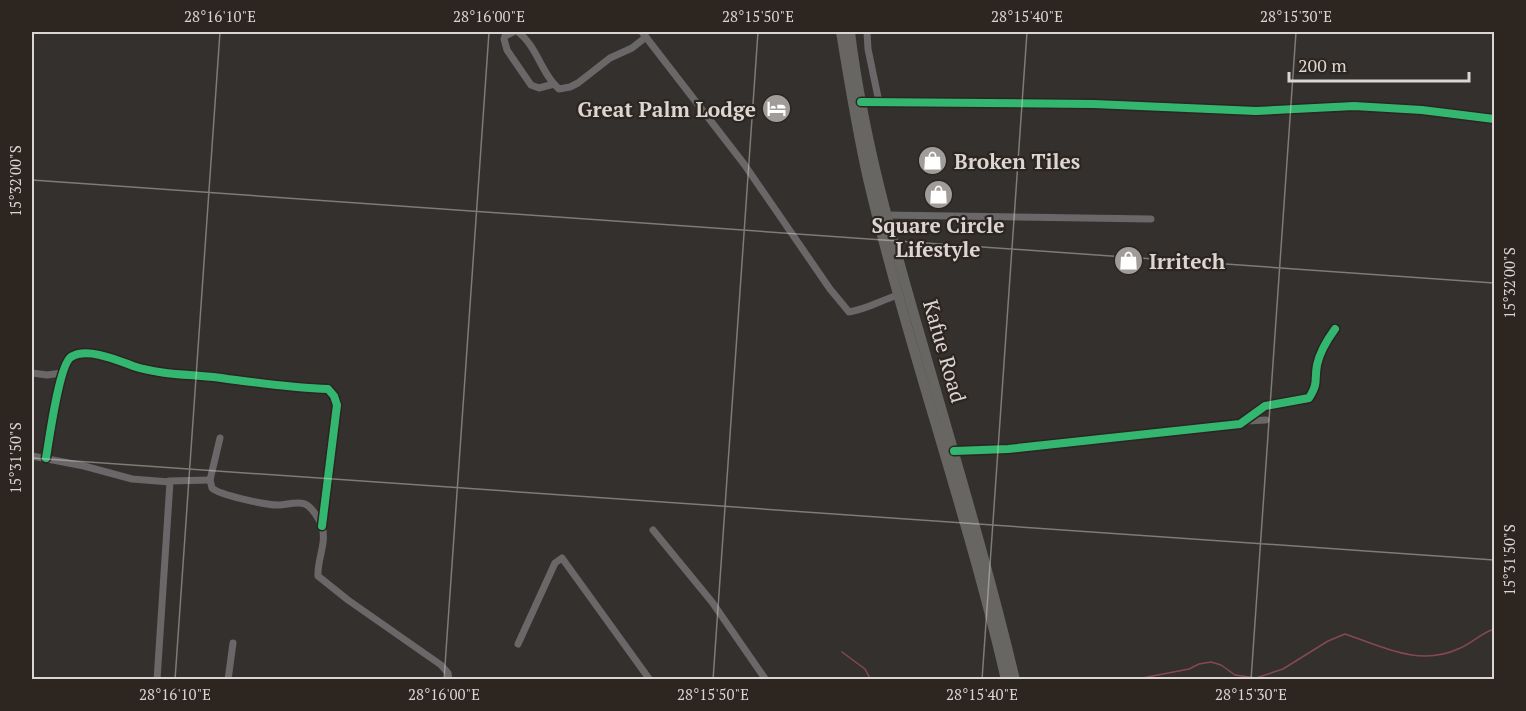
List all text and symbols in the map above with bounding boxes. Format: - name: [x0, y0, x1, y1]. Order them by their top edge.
- text: 28°16'10"E: [184, 6, 256, 26]
- text: 28°16'00"E: [453, 6, 525, 26]
- text: 28°15'50"E: [722, 6, 794, 26]
- text: 28°15'40"E: [991, 6, 1063, 26]
- text: 28°15'30"E: [1260, 6, 1332, 26]
- scale bar: [1289, 45, 1469, 83]
- text: 200 m: [1298, 53, 1347, 77]
- hotel icon: Great Palm Lodge: [761, 93, 793, 125]
- place label: Great Palm Lodge: [578, 95, 756, 123]
- text: 15°32'00"S: [5, 145, 25, 217]
- shop icon: Broken Tiles: [917, 145, 949, 177]
- place label: Broken Tiles: [954, 147, 1080, 175]
- shop icon: Square Circle Lifestyle: [922, 178, 954, 210]
- place label: Square Circle Lifestyle: [872, 211, 1004, 263]
- shop icon: Irritech: [1112, 245, 1144, 277]
- place label: Irritech: [1149, 247, 1226, 275]
- text: 15°32'00"S: [1499, 247, 1519, 319]
- street label: Kafue Road: [917, 296, 973, 406]
- text: 15°31'50"S: [5, 422, 25, 494]
- text: 15°31'50"S: [1499, 524, 1519, 596]
- text: 28°16'10"E: [139, 684, 211, 704]
- text: 28°16'00"E: [408, 684, 480, 704]
- text: 28°15'50"E: [677, 684, 749, 704]
- text: 28°15'40"E: [946, 684, 1018, 704]
- text: 28°15'30"E: [1215, 684, 1287, 704]

